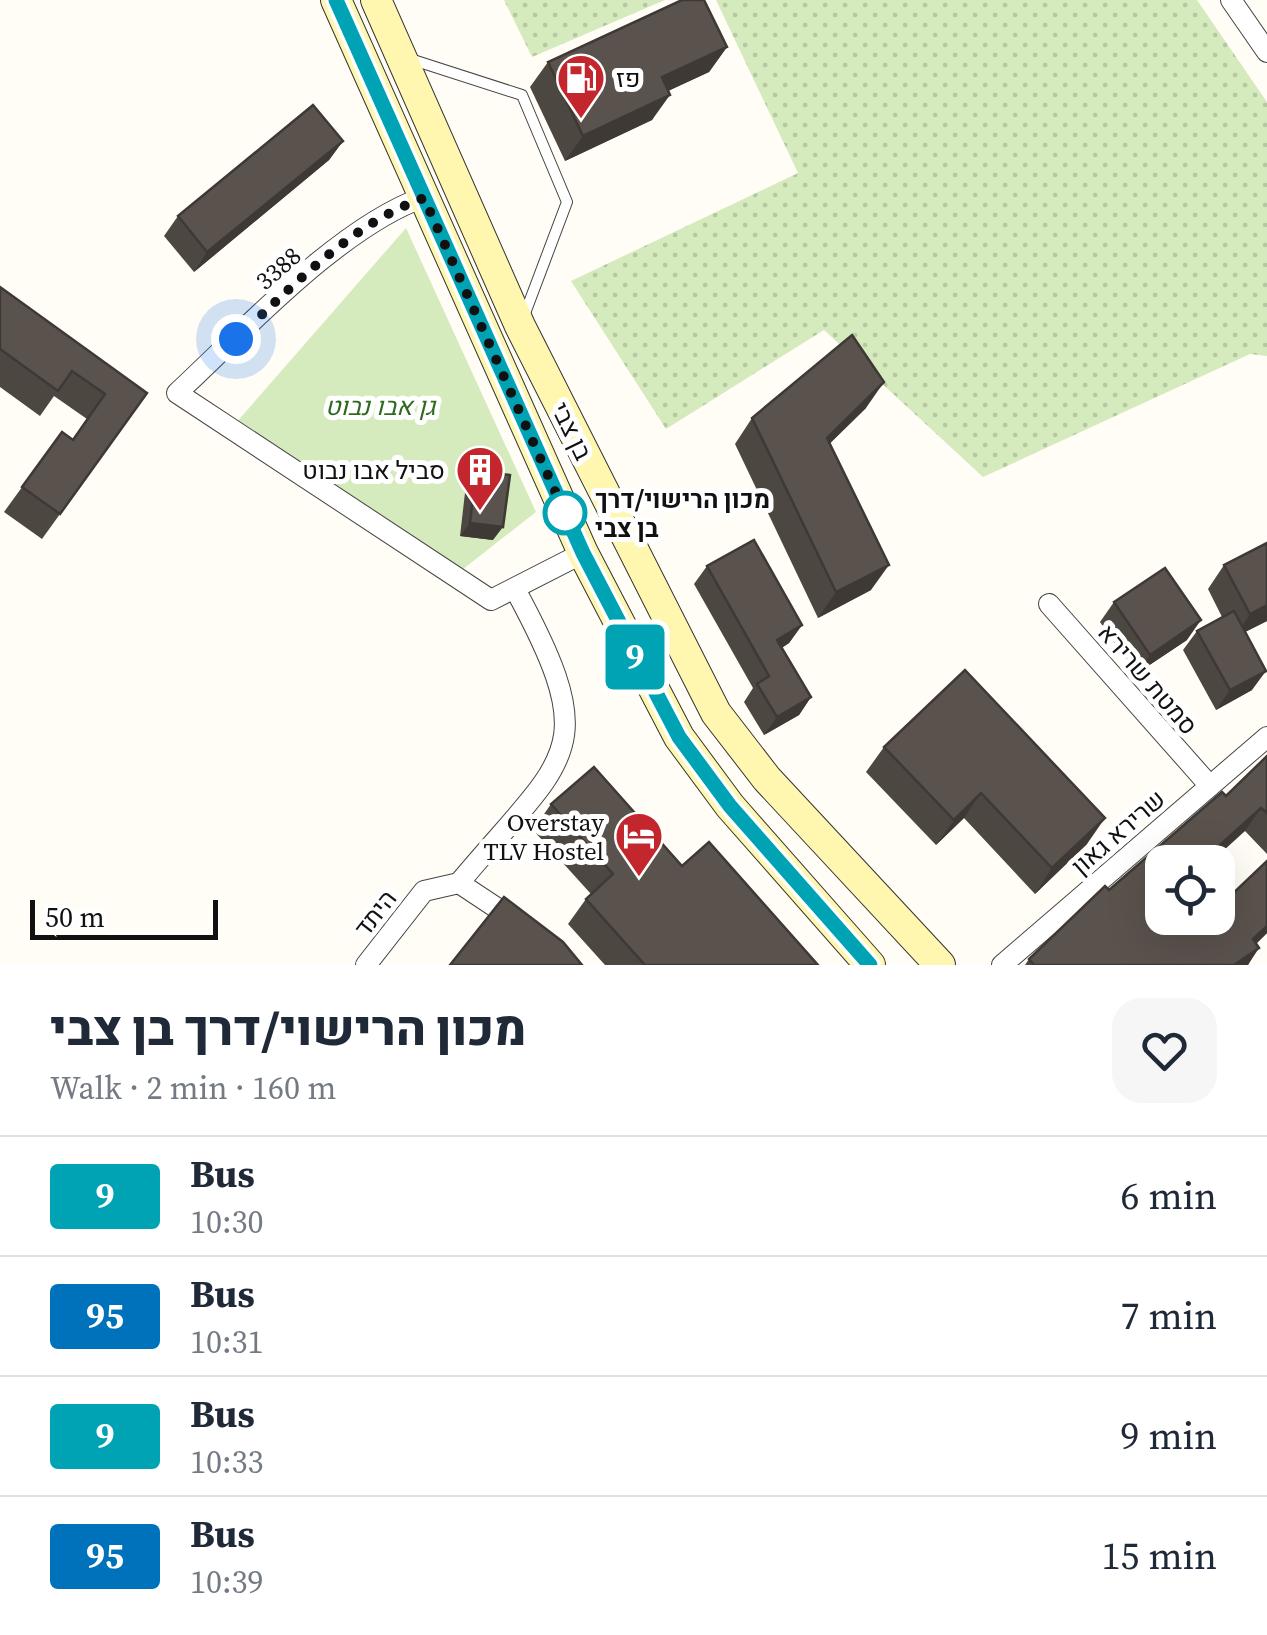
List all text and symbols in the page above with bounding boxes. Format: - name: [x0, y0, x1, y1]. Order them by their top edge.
- fuel station icon: פז: [555, 52, 607, 120]
- place label: פז: [616, 61, 641, 95]
- street label: 3388: [248, 239, 308, 297]
- your location: [211, 314, 261, 364]
- park label: גן אבו נבוט: [325, 389, 437, 423]
- street label: בן צבי: [543, 396, 601, 466]
- building icon: סביל אבו נבוט: [454, 444, 506, 512]
- place label: סביל אבו נבוט: [302, 453, 445, 487]
- place label: מכון הרישוי/דרך בן צבי: [595, 482, 770, 545]
- marker: מכון הרישוי/דרך בן צבי: [544, 492, 586, 534]
- street label: סמטת שרירא: [1090, 616, 1206, 742]
- line badge: 9: [602, 624, 668, 690]
- text: 9: [626, 633, 644, 681]
- street label: שרירא גאון: [1064, 782, 1172, 882]
- place label: Overstay TLV Hostel: [483, 805, 604, 868]
- hotel icon: Overstay TLV Hostel: [613, 810, 665, 878]
- map controls: [1145, 845, 1235, 935]
- button: locate: [1145, 845, 1235, 935]
- street label: היתד: [346, 882, 404, 944]
- scale bar: [30, 895, 218, 940]
- text: 50 m: [45, 898, 105, 936]
- text: מכון הרישוי/דרך בן צבי: [50, 995, 526, 1061]
- button: heart: [1112, 998, 1217, 1103]
- text: Walk · 2 min · 160 m: [50, 1066, 336, 1110]
- text: Bus: [190, 1148, 255, 1200]
- text: 6 min: [1121, 1170, 1217, 1222]
- text: 9: [96, 1172, 114, 1220]
- text: 10:30: [190, 1200, 264, 1244]
- text: Bus: [190, 1268, 255, 1320]
- text: 7 min: [1121, 1290, 1217, 1342]
- text: 95: [86, 1292, 124, 1340]
- text: 10:31: [190, 1320, 264, 1364]
- text: Bus: [190, 1388, 255, 1440]
- text: 9 min: [1121, 1410, 1217, 1462]
- text: 9: [96, 1412, 114, 1460]
- text: 10:33: [190, 1440, 264, 1484]
- text: Bus: [190, 1508, 255, 1560]
- text: 15 min: [1102, 1530, 1217, 1582]
- text: 95: [86, 1532, 124, 1580]
- text: 10:39: [190, 1560, 264, 1604]

